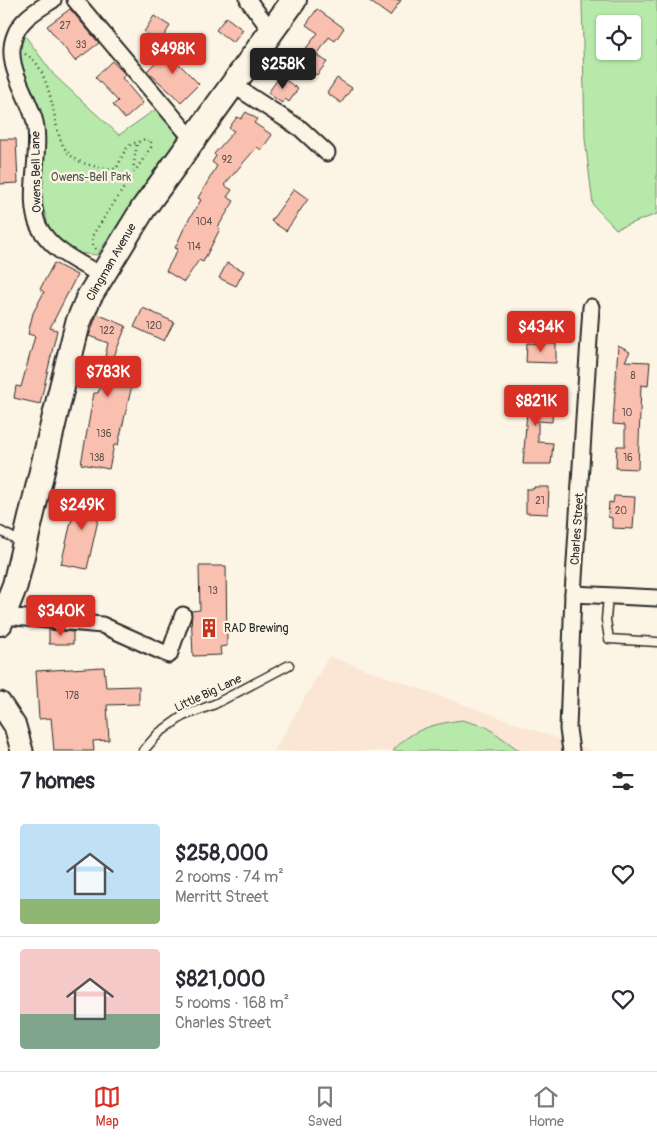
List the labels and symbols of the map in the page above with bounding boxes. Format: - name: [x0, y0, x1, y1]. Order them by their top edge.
- house number: 27: [60, 20, 71, 32]
- pin: $498K: [138, 32, 208, 75]
- house number: 33: [75, 39, 87, 51]
- pin: $258K: [248, 48, 318, 90]
- street label: Owens Bell Lane: [28, 131, 45, 213]
- house number: 92: [222, 154, 233, 166]
- park label: Owens-Bell Park: [51, 170, 131, 185]
- house number: 104: [196, 216, 212, 228]
- street label: Clingman Avenue: [83, 221, 140, 304]
- house number: 114: [187, 241, 201, 253]
- pin: $434K: [506, 310, 576, 353]
- house number: 120: [146, 320, 162, 332]
- house number: 122: [99, 325, 115, 337]
- pin: $783K: [73, 356, 143, 398]
- house number: 8: [630, 370, 636, 382]
- pin: $821K: [501, 384, 571, 427]
- house number: 10: [622, 407, 633, 419]
- house number: 136: [96, 428, 112, 440]
- house number: 138: [90, 452, 104, 464]
- house number: 16: [623, 452, 633, 464]
- pin: $249K: [47, 488, 117, 531]
- street label: Charles Street: [567, 492, 588, 566]
- house number: 21: [535, 495, 545, 507]
- house number: 20: [615, 505, 627, 517]
- house number: 13: [208, 585, 218, 597]
- pin: $340K: [26, 594, 96, 637]
- building icon: RAD Brewing: [198, 617, 220, 639]
- place label: RAD Brewing: [224, 621, 289, 636]
- street label: Little Big Lane: [172, 671, 244, 716]
- house number: 178: [65, 690, 79, 702]

